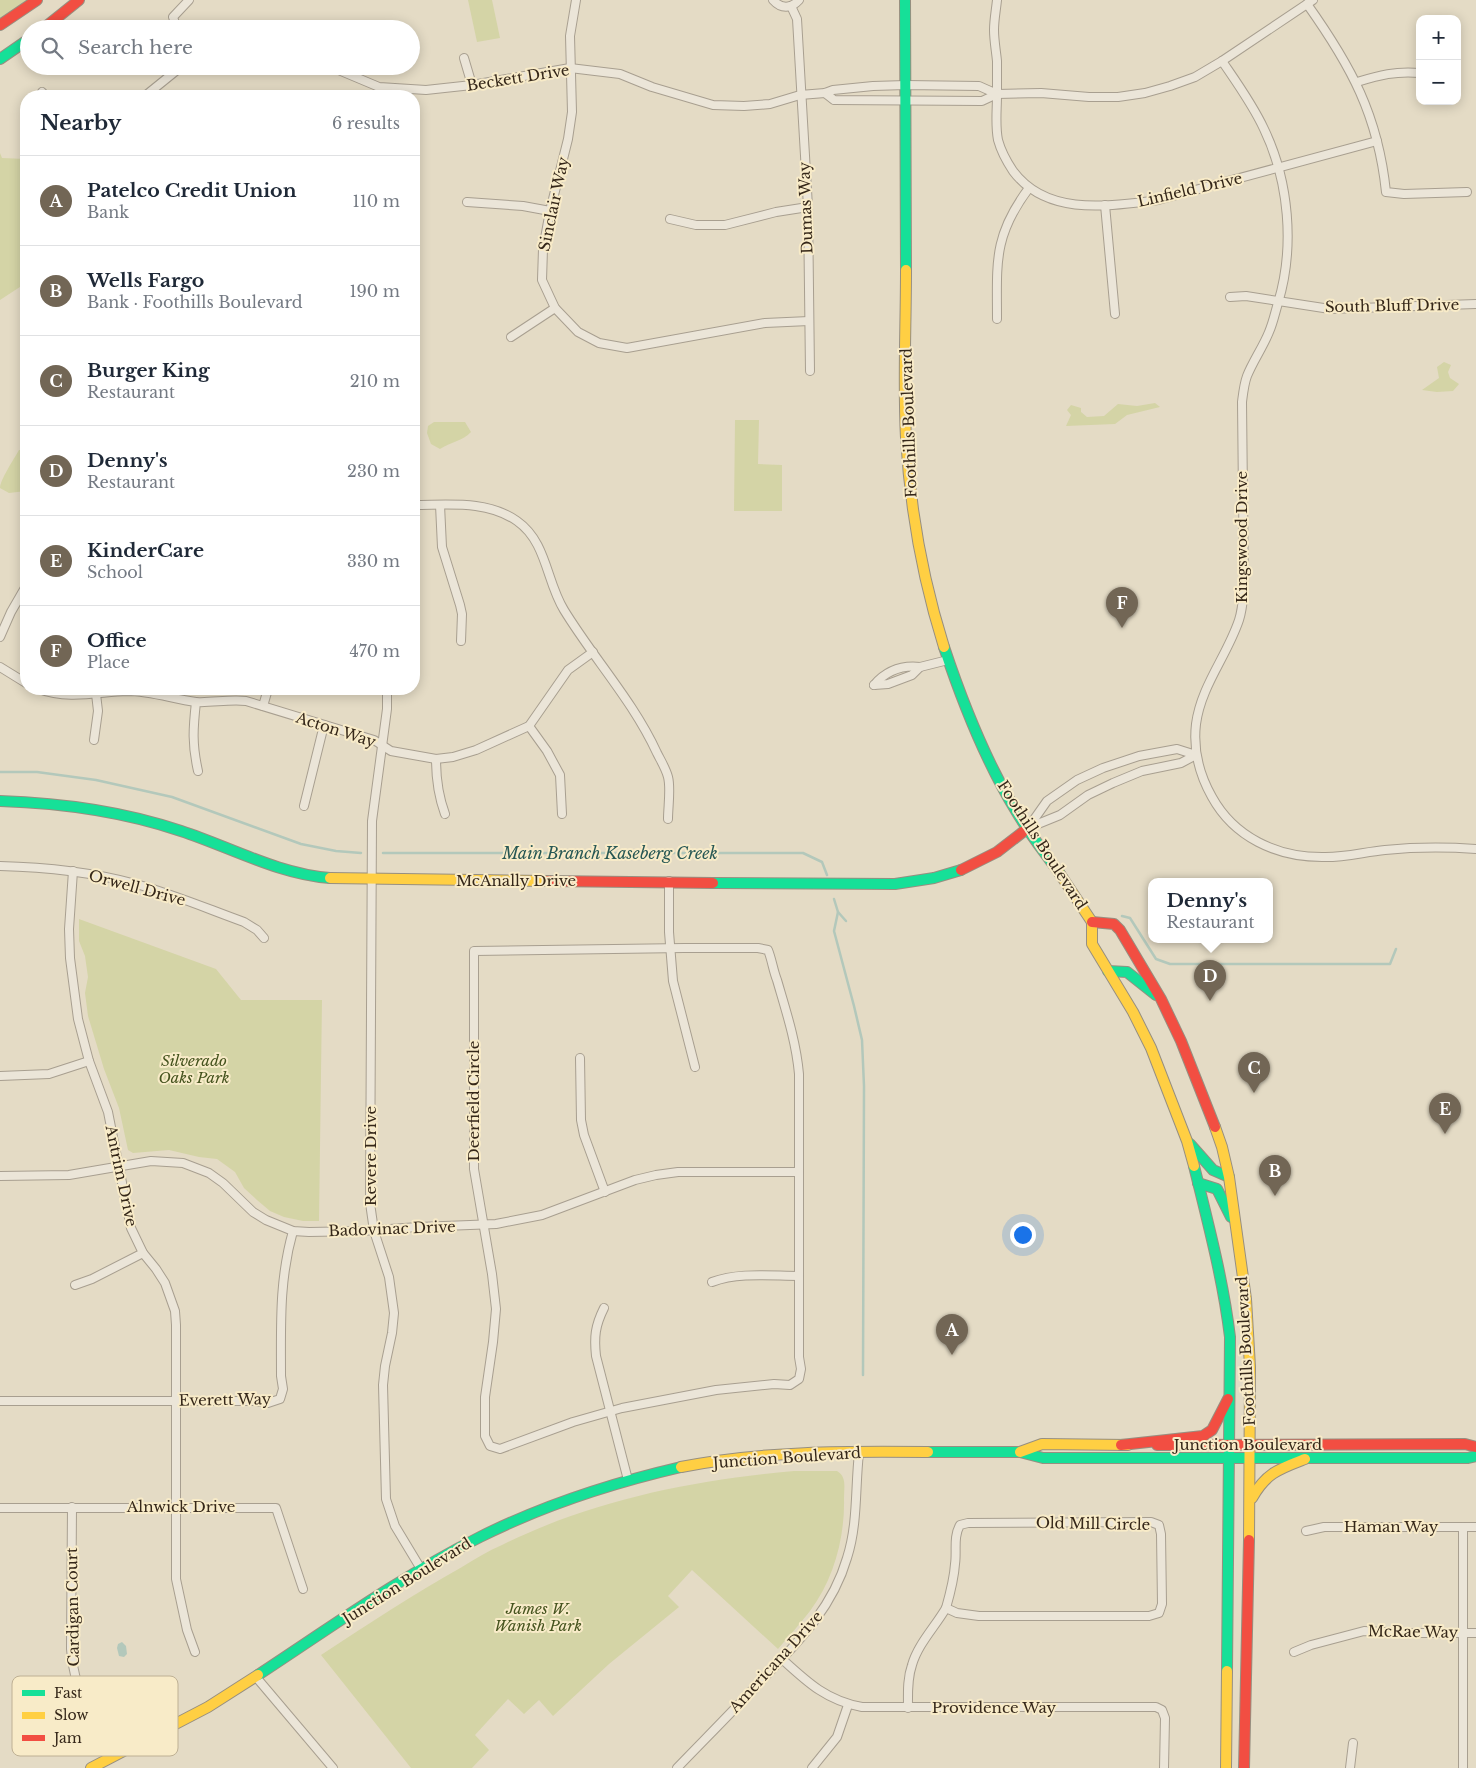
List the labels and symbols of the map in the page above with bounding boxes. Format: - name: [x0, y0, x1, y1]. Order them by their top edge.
- street label: Beckett Drive: [465, 60, 571, 95]
- street label: Sinclair Way: [534, 155, 573, 253]
- street label: Dumas Way: [794, 161, 817, 254]
- street label: Linfield Drive: [1136, 168, 1244, 211]
- street label: South Bluff Drive: [1325, 295, 1459, 316]
- street label: Foothills Boulevard: [896, 348, 921, 498]
- street label: Kingswood Drive: [1232, 471, 1251, 603]
- pin: F: [1106, 587, 1138, 628]
- street label: Acton Way: [293, 707, 379, 751]
- street label: Foothills Boulevard: [994, 777, 1091, 913]
- water label: Main Branch Kaseberg Creek: [501, 843, 718, 863]
- street label: Orwell Drive: [87, 865, 188, 910]
- street label: McAnally Drive: [456, 871, 576, 890]
- pin: D: [1194, 960, 1226, 1001]
- street label: Deerfield Circle: [464, 1041, 483, 1161]
- park label: Silverado Oaks Park: [158, 1051, 230, 1087]
- pin: C: [1238, 1052, 1270, 1093]
- pin: E: [1429, 1093, 1461, 1134]
- street label: Revere Drive: [361, 1106, 380, 1206]
- street label: Antrim Drive: [101, 1122, 142, 1228]
- pin: B: [1259, 1155, 1291, 1196]
- street label: Badovinac Drive: [328, 1217, 456, 1240]
- your location: [1010, 1222, 1036, 1248]
- street label: Foothills Boulevard: [1232, 1276, 1259, 1426]
- pin: A: [936, 1314, 968, 1355]
- street label: Everett Way: [179, 1389, 272, 1410]
- street label: Junction Boulevard: [1172, 1435, 1322, 1454]
- street label: Junction Boulevard: [710, 1443, 862, 1472]
- street label: Alnwick Drive: [126, 1497, 235, 1516]
- street label: Old Mill Circle: [1036, 1513, 1150, 1534]
- street label: Haman Way: [1344, 1517, 1439, 1536]
- street label: Junction Boulevard: [337, 1533, 475, 1629]
- street label: Cardigan Court: [62, 1547, 83, 1667]
- park label: James W. Wanish Park: [494, 1599, 582, 1635]
- street label: Americana Drive: [724, 1607, 826, 1717]
- street label: McRae Way: [1368, 1621, 1459, 1642]
- legend: [12, 1676, 178, 1756]
- text: Fast: [54, 1684, 83, 1702]
- street label: Providence Way: [932, 1698, 1057, 1717]
- text: Slow: [54, 1706, 88, 1724]
- text: Jam: [52, 1729, 82, 1747]

